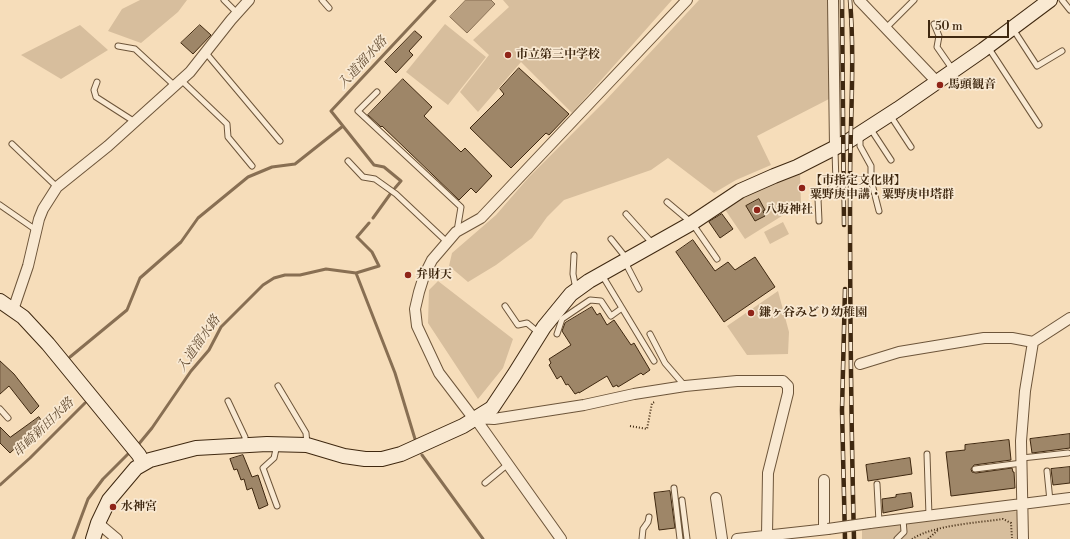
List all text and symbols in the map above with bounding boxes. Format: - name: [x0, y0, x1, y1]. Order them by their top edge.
- scale bar: [930, 12, 1011, 38]
- text: 50 m: [935, 19, 963, 34]
- water label: 入道溜水路: [335, 34, 391, 92]
- place label: 市立第三中学校: [516, 48, 600, 62]
- marker: 市立第三中学校: [503, 50, 513, 60]
- place label: 馬頭観音: [948, 78, 996, 92]
- marker: 馬頭観音: [935, 80, 945, 90]
- place label: 【市指定文化財】 粟野庚申講・粟野庚申塔群: [810, 174, 954, 202]
- marker: 【市指定文化財】 粟野庚申講・粟野庚申塔群: [797, 183, 807, 193]
- place label: 八坂神社: [765, 203, 813, 217]
- marker: 八坂神社: [752, 205, 762, 215]
- place label: 弁財天: [416, 268, 452, 282]
- marker: 弁財天: [403, 270, 413, 280]
- place label: 鎌ヶ谷みどり幼稚園: [759, 306, 867, 320]
- marker: 鎌ヶ谷みどり幼稚園: [746, 308, 756, 318]
- water label: 入道溜水路: [174, 313, 224, 375]
- water label: 串崎新田水路: [11, 395, 77, 461]
- place label: 水神宮: [121, 500, 157, 514]
- marker: 水神宮: [108, 502, 118, 512]

